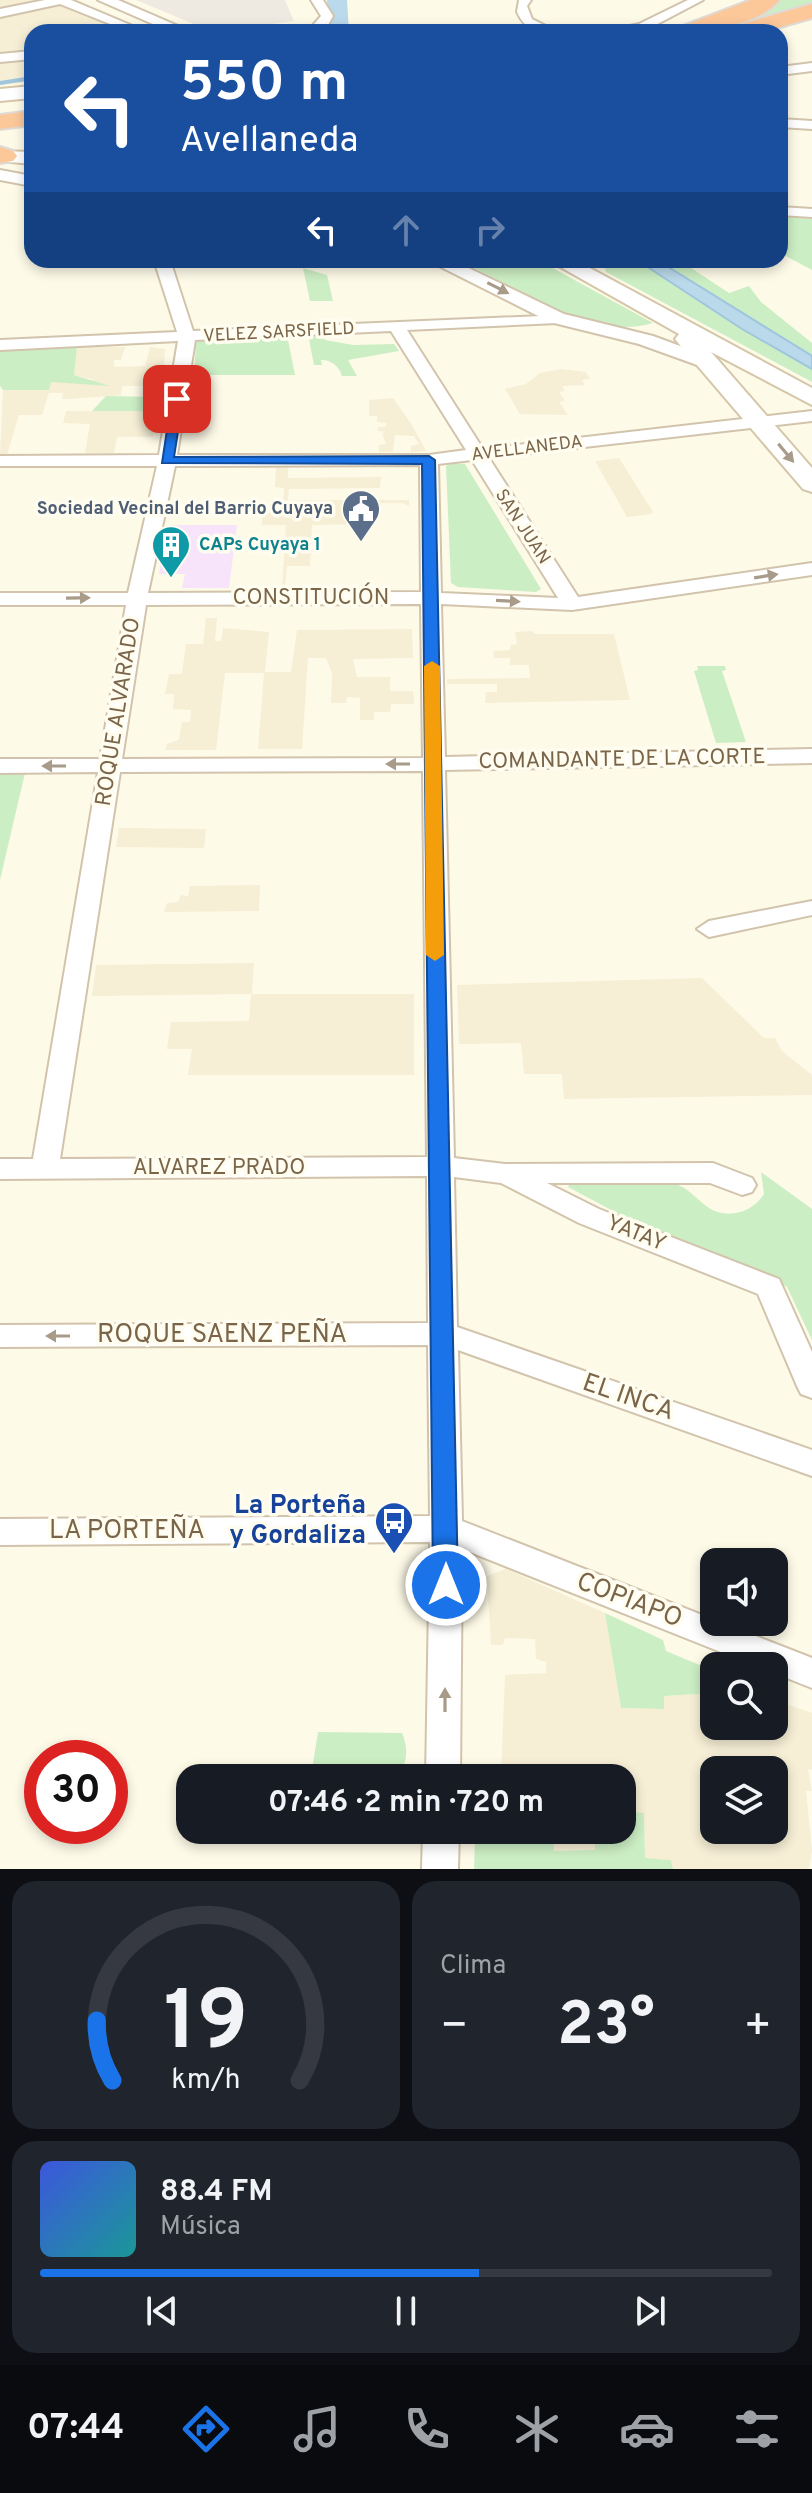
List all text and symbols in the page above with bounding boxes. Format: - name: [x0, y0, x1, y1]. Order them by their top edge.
- text: 550 m: [180, 50, 348, 120]
- icon: left: [48, 56, 152, 160]
- text: Avellaneda: [180, 119, 359, 165]
- icon: left: [300, 208, 344, 252]
- icon: ahead: [384, 208, 428, 252]
- icon: right: [468, 208, 512, 252]
- one-way arrow: [486, 282, 509, 295]
- street label: VELEZ SARSFIELD: [203, 318, 355, 348]
- pin: [143, 365, 211, 433]
- icon: arrive: [155, 377, 199, 421]
- street label: AVELLANEDA: [470, 431, 584, 467]
- one-way arrow: [777, 443, 794, 463]
- street label: SAN JUAN: [489, 485, 555, 569]
- public building icon: Sociedad Vecinal del Barrio Cuyaya: [340, 488, 382, 543]
- place label: Sociedad Vecinal del Barrio Cuyaya: [37, 498, 333, 521]
- building icon: CAPs Cuyaya 1: [150, 524, 192, 579]
- place label: CAPs Cuyaya 1: [199, 534, 321, 557]
- one-way arrow: [754, 569, 779, 582]
- street label: CONSTITUCIÓN: [233, 582, 389, 612]
- one-way arrow: [66, 592, 91, 605]
- one-way arrow: [496, 594, 521, 607]
- street label: ROQUE ALVARADO: [91, 616, 147, 808]
- street label: COMANDANTE DE LA CORTE: [478, 744, 766, 776]
- one-way arrow: [385, 758, 410, 770]
- one-way arrow: [41, 760, 66, 772]
- street label: ALVAREZ PRADO: [133, 1155, 305, 1182]
- street label: YATAY: [602, 1210, 670, 1258]
- street label: ROQUE SAENZ PEÑA: [97, 1318, 347, 1352]
- one-way arrow: [45, 1330, 70, 1342]
- street label: EL INCA: [578, 1367, 678, 1429]
- place label: La Porteña y Gordaliza: [229, 1490, 366, 1553]
- bus stop icon: La Porteña y Gordaliza: [373, 1500, 415, 1555]
- street label: LA PORTEÑA: [49, 1514, 205, 1548]
- position arrow: [404, 1543, 488, 1627]
- map controls: [700, 1548, 788, 1844]
- button: sound: [700, 1548, 788, 1636]
- street label: COPIAPO: [571, 1566, 687, 1636]
- button: search: [700, 1652, 788, 1740]
- one-way arrow: [439, 1687, 451, 1712]
- speed limit sign: 30: [24, 1740, 128, 1844]
- button: layers: [700, 1756, 788, 1844]
- text: 07:46 · 2 min · 720 m: [268, 1785, 544, 1822]
- text: Clima: [440, 1950, 506, 1983]
- text: 19: [164, 1974, 248, 2079]
- text: 23°: [557, 1990, 655, 2066]
- text: −: [440, 2000, 468, 2056]
- text: +: [744, 2000, 772, 2056]
- text: km/h: [171, 2063, 241, 2099]
- text: 88.4 FM: [160, 2174, 273, 2211]
- text: Música: [160, 2211, 241, 2244]
- icon: previous: [140, 2289, 184, 2333]
- icon: pause: [384, 2289, 428, 2333]
- icon: next: [628, 2289, 672, 2333]
- icon: directions: [178, 2401, 234, 2457]
- icon: music: [289, 2401, 345, 2457]
- icon: phone: [399, 2401, 455, 2457]
- icon: climate: [509, 2401, 565, 2457]
- icon: car: [619, 2401, 675, 2457]
- icon: filters: [729, 2401, 785, 2457]
- text: 07:44: [27, 2406, 124, 2452]

